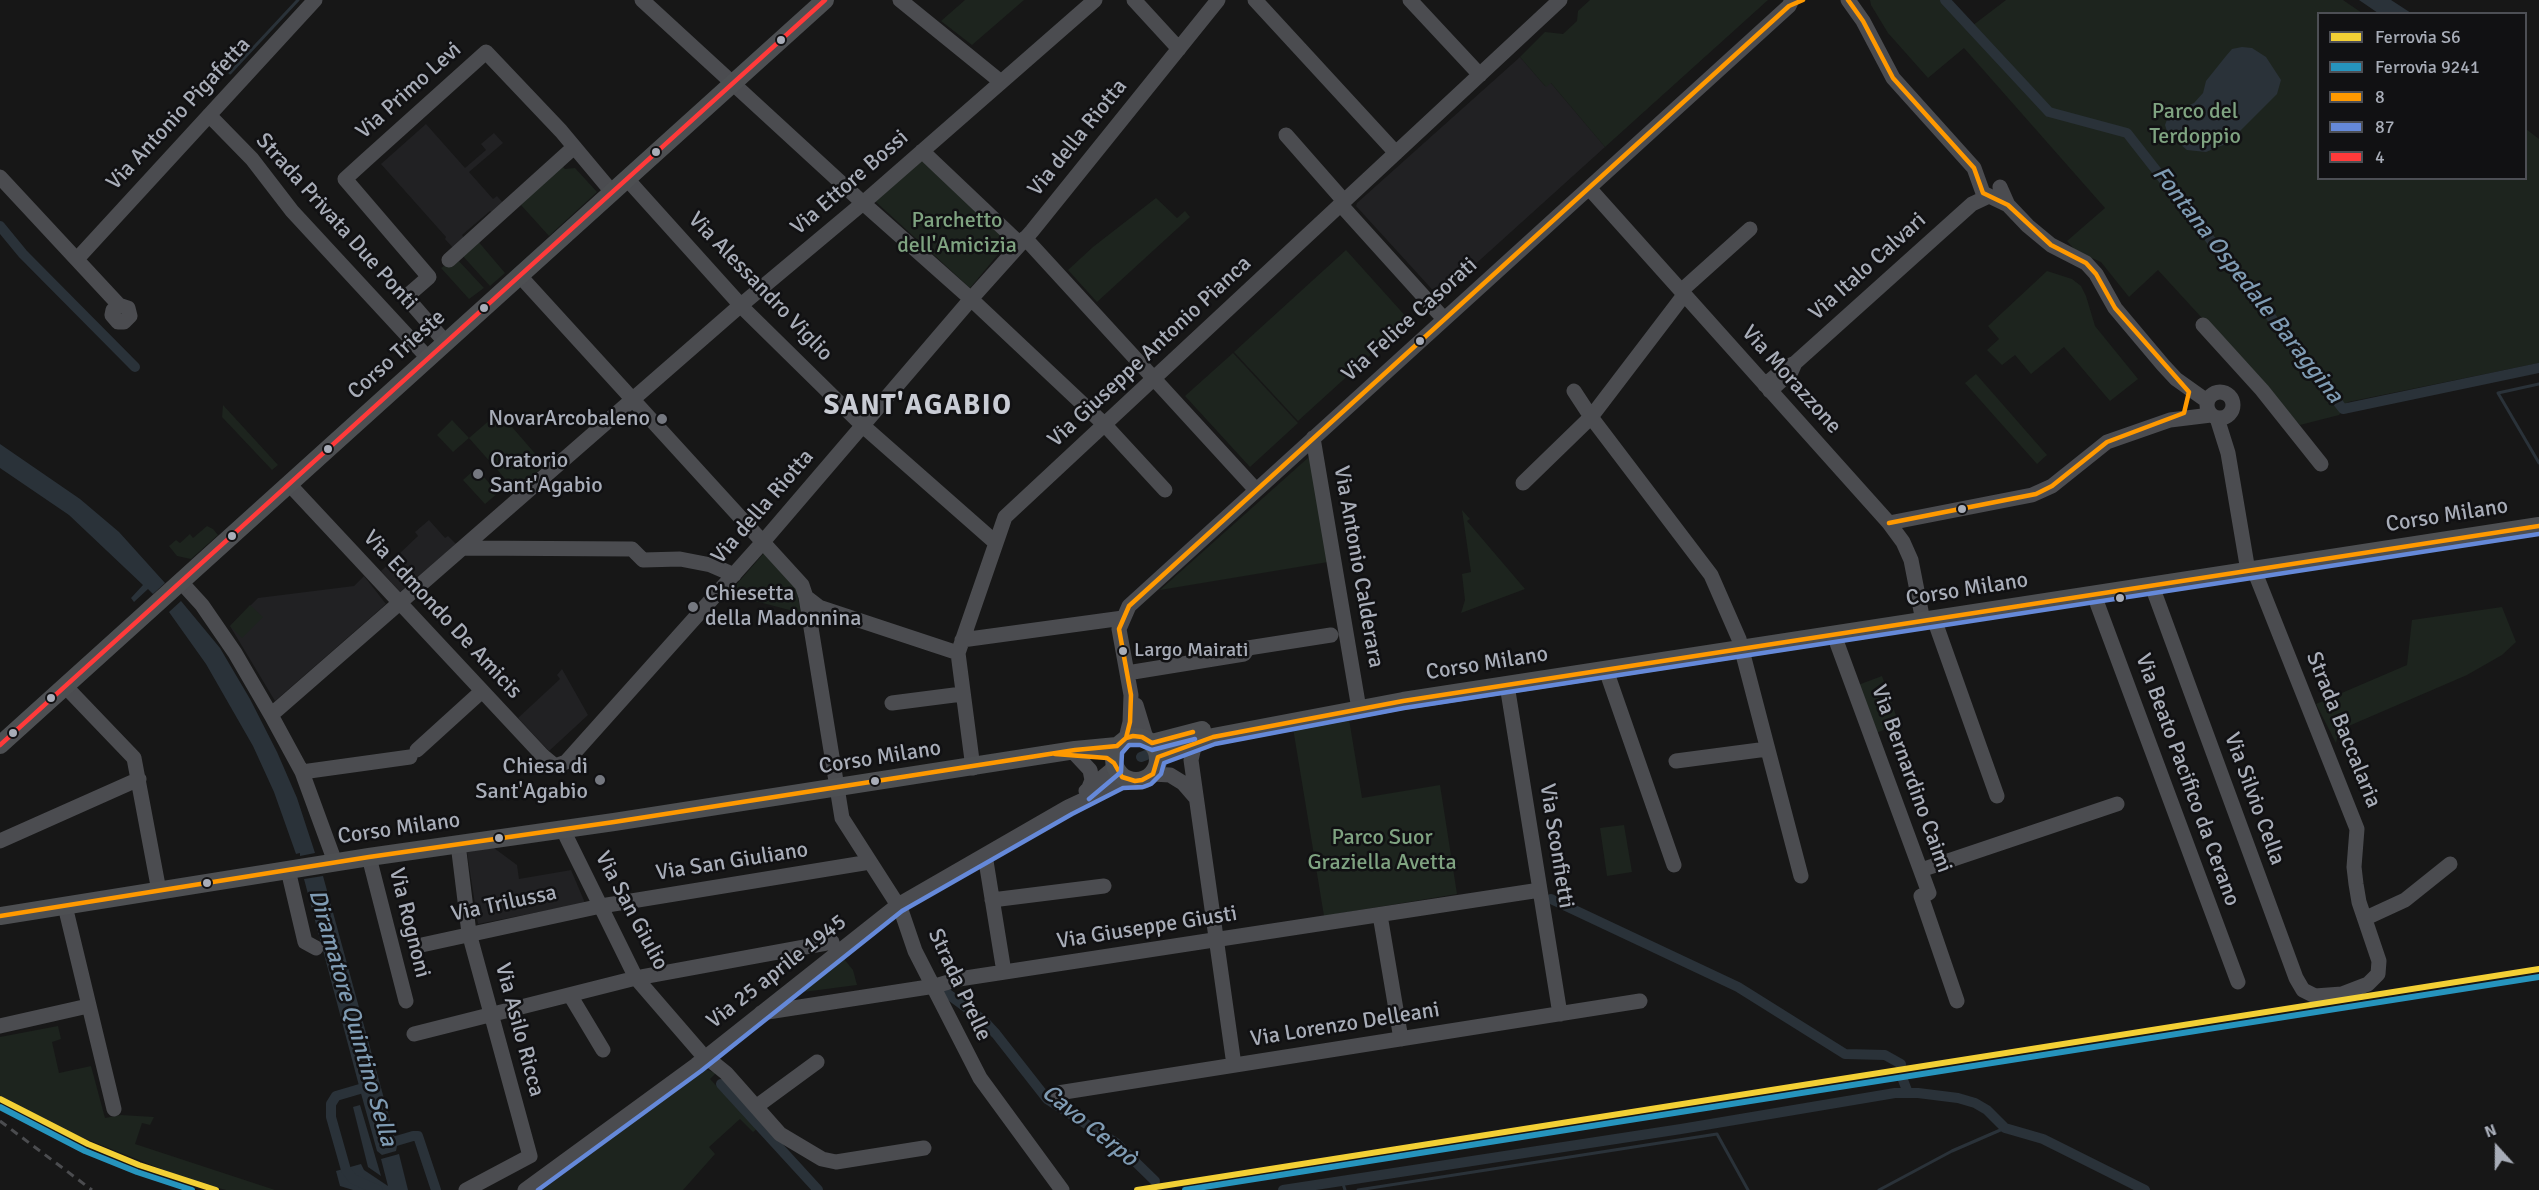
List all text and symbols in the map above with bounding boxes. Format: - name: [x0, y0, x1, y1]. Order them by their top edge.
- legend: [2317, 12, 2527, 180]
- text: Ferrovia S6: [2375, 26, 2461, 48]
- street label: Via Antonio Pigafetta: [101, 32, 257, 196]
- unlabelled marker: [775, 34, 787, 46]
- street label: Via Primo Levi: [351, 37, 467, 145]
- text: Ferrovia 9241: [2375, 56, 2480, 78]
- street label: Via della Riotta: [1023, 74, 1133, 202]
- text: 8: [2375, 86, 2385, 108]
- park label: Parco del Terdoppio: [2149, 99, 2241, 150]
- text: 87: [2375, 116, 2394, 138]
- street label: Via Ettore Bossi: [786, 125, 914, 241]
- street label: Strada Privata Due Ponti: [250, 128, 422, 316]
- unlabelled marker: [650, 146, 662, 158]
- text: 4: [2375, 146, 2385, 168]
- water label: Fontana Ospedale Baraggina: [2145, 161, 2349, 409]
- street label: Via Alessandro Viglio: [682, 207, 838, 367]
- street label: Via Italo Calvari: [1804, 207, 1932, 327]
- park label: Parchetto dell'Amicizia: [897, 208, 1017, 260]
- street label: Via Giuseppe Antonio Pianca: [1043, 251, 1257, 453]
- street label: Via Felice Casorati: [1337, 252, 1483, 388]
- unlabelled marker: [478, 302, 490, 314]
- street label: Corso Trieste: [343, 304, 451, 406]
- street label: Via Morazzone: [1735, 320, 1847, 440]
- unlabelled marker: [1414, 335, 1426, 347]
- district label: SANT'AGABIO: [824, 390, 1012, 424]
- place label: NovarArcobaleno: [488, 406, 650, 432]
- marker: NovarArcobaleno: [655, 412, 669, 426]
- unlabelled marker: [322, 443, 334, 455]
- street label: Via della Riotta: [706, 444, 820, 570]
- place label: Oratorio Sant'Agabio: [490, 448, 603, 500]
- street label: Via Antonio Calderara: [1327, 464, 1389, 670]
- marker: Oratorio Sant'Agabio: [471, 467, 485, 481]
- street label: Corso Milano: [2384, 493, 2510, 539]
- unlabelled marker: [1956, 503, 1968, 515]
- street label: Via Edmondo De Amicis: [357, 525, 527, 705]
- unlabelled marker: [226, 530, 238, 542]
- street label: Corso Milano: [1904, 567, 2030, 613]
- place label: Chiesetta della Madonnina: [705, 581, 861, 632]
- unlabelled marker: [2114, 592, 2126, 604]
- marker: Chiesetta della Madonnina: [686, 600, 700, 614]
- place label: Largo Mairati: [1134, 639, 1248, 663]
- street label: Corso Milano: [1424, 641, 1550, 687]
- marker: Largo Mairati: [1117, 645, 1129, 657]
- street label: Strada Baccalaria: [2300, 648, 2386, 812]
- street label: Via Beato Pacifico da Cerano: [2129, 650, 2245, 910]
- street label: Via Bernardino Caimi: [1865, 682, 1957, 876]
- unlabelled marker: [45, 692, 57, 704]
- unlabelled marker: [7, 727, 19, 739]
- street label: Via Silvio Cella: [2218, 729, 2290, 869]
- street label: Corso Milano: [817, 735, 943, 781]
- place label: Chiesa di Sant'Agabio: [475, 754, 588, 806]
- marker: Chiesa di Sant'Agabio: [593, 773, 607, 787]
- unlabelled marker: [869, 775, 881, 787]
- street label: Via Sconfietti: [1533, 782, 1579, 910]
- street label: Corso Milano: [336, 807, 462, 851]
- park label: Parco Suor Graziella Avetta: [1307, 825, 1457, 876]
- unlabelled marker: [493, 832, 505, 844]
- street label: Via San Giuliano: [654, 837, 810, 887]
- street label: Via San Giulio: [589, 847, 673, 975]
- street label: Via Rognoni: [383, 865, 435, 981]
- unlabelled marker: [201, 877, 213, 889]
- street label: Via Trilussa: [449, 880, 559, 928]
- water label: Diramatore Quintino Sella: [302, 886, 402, 1150]
- street label: Via Giuseppe Giusti: [1055, 901, 1239, 955]
- street label: Via 25 aprile 1945: [702, 909, 852, 1035]
- street label: Strada Prelle: [921, 925, 997, 1045]
- street label: Via Asilo Ricca: [489, 960, 549, 1100]
- street label: Via Lorenzo Delleani: [1248, 997, 1442, 1053]
- water label: Cavo Cerpò: [1035, 1079, 1143, 1173]
- north arrow: [2467, 1118, 2527, 1178]
- text: N: [2482, 1120, 2499, 1143]

